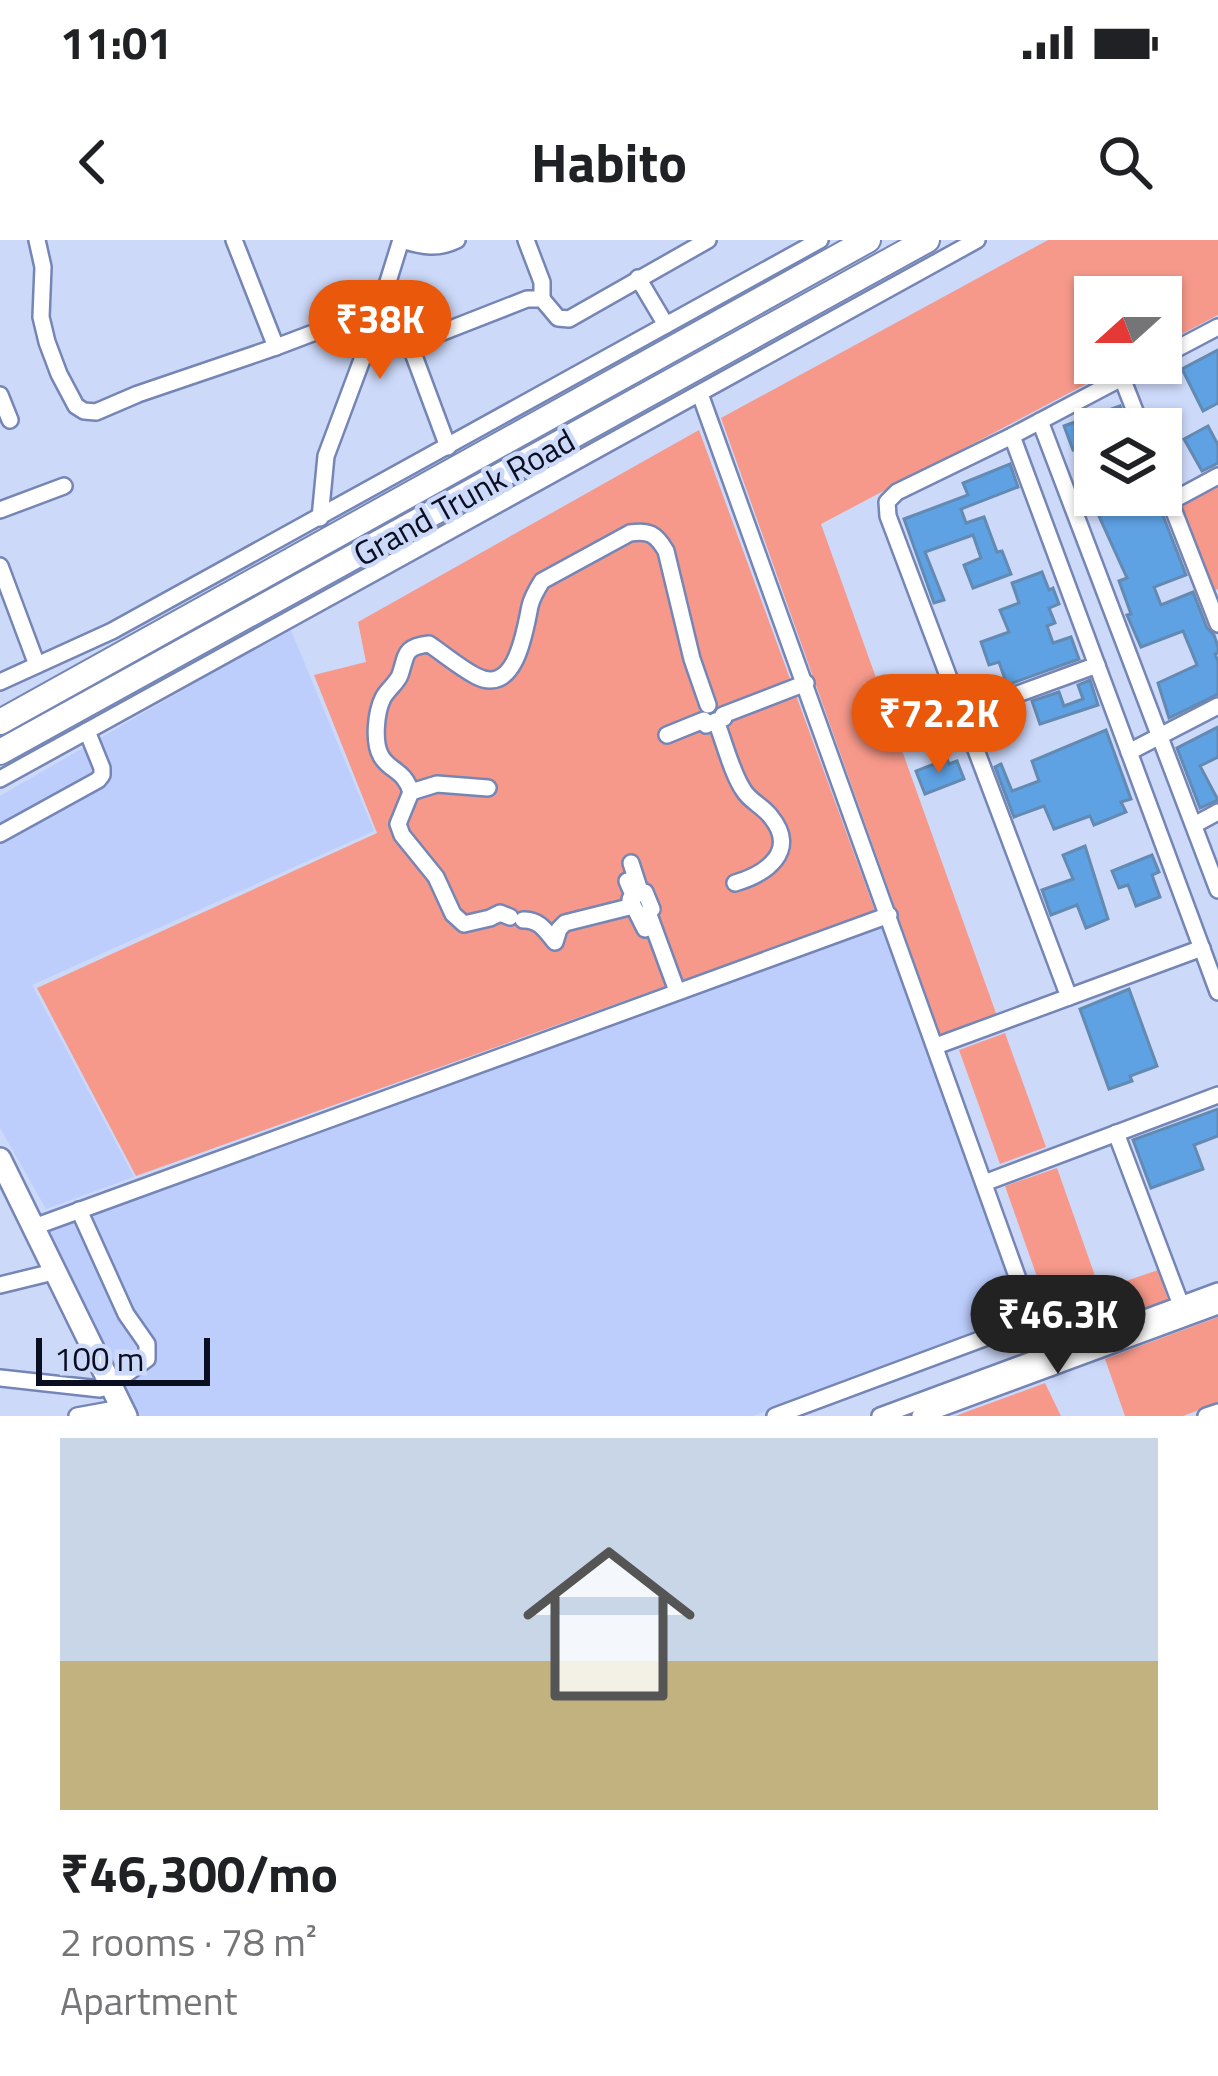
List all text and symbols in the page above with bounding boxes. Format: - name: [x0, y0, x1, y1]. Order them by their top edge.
- text: 11:01: [60, 8, 172, 76]
- text: Habito: [531, 121, 687, 203]
- icon: back: [60, 129, 126, 195]
- icon: search: [1092, 129, 1158, 195]
- north arrow: [1074, 276, 1182, 384]
- map controls: [1074, 276, 1182, 516]
- pin: ₹38K: [309, 280, 451, 382]
- text: ₹38K: [335, 289, 425, 348]
- button: layers: [1074, 408, 1182, 516]
- street label: Grand Trunk Road: [344, 415, 584, 579]
- pin: ₹72.2K: [841, 674, 1037, 776]
- text: ₹72.2K: [879, 683, 999, 742]
- pin: ₹46.3K: [960, 1275, 1156, 1377]
- text: ₹46.3K: [998, 1284, 1118, 1343]
- scale bar: [36, 1332, 210, 1385]
- text: 100 m: [54, 1334, 144, 1384]
- icon: home: [501, 1516, 717, 1732]
- text: ₹46,300/mo: [60, 1834, 338, 1912]
- text: 2 rooms · 78 m²: [60, 1912, 317, 1971]
- text: Apartment: [60, 1971, 237, 2030]

